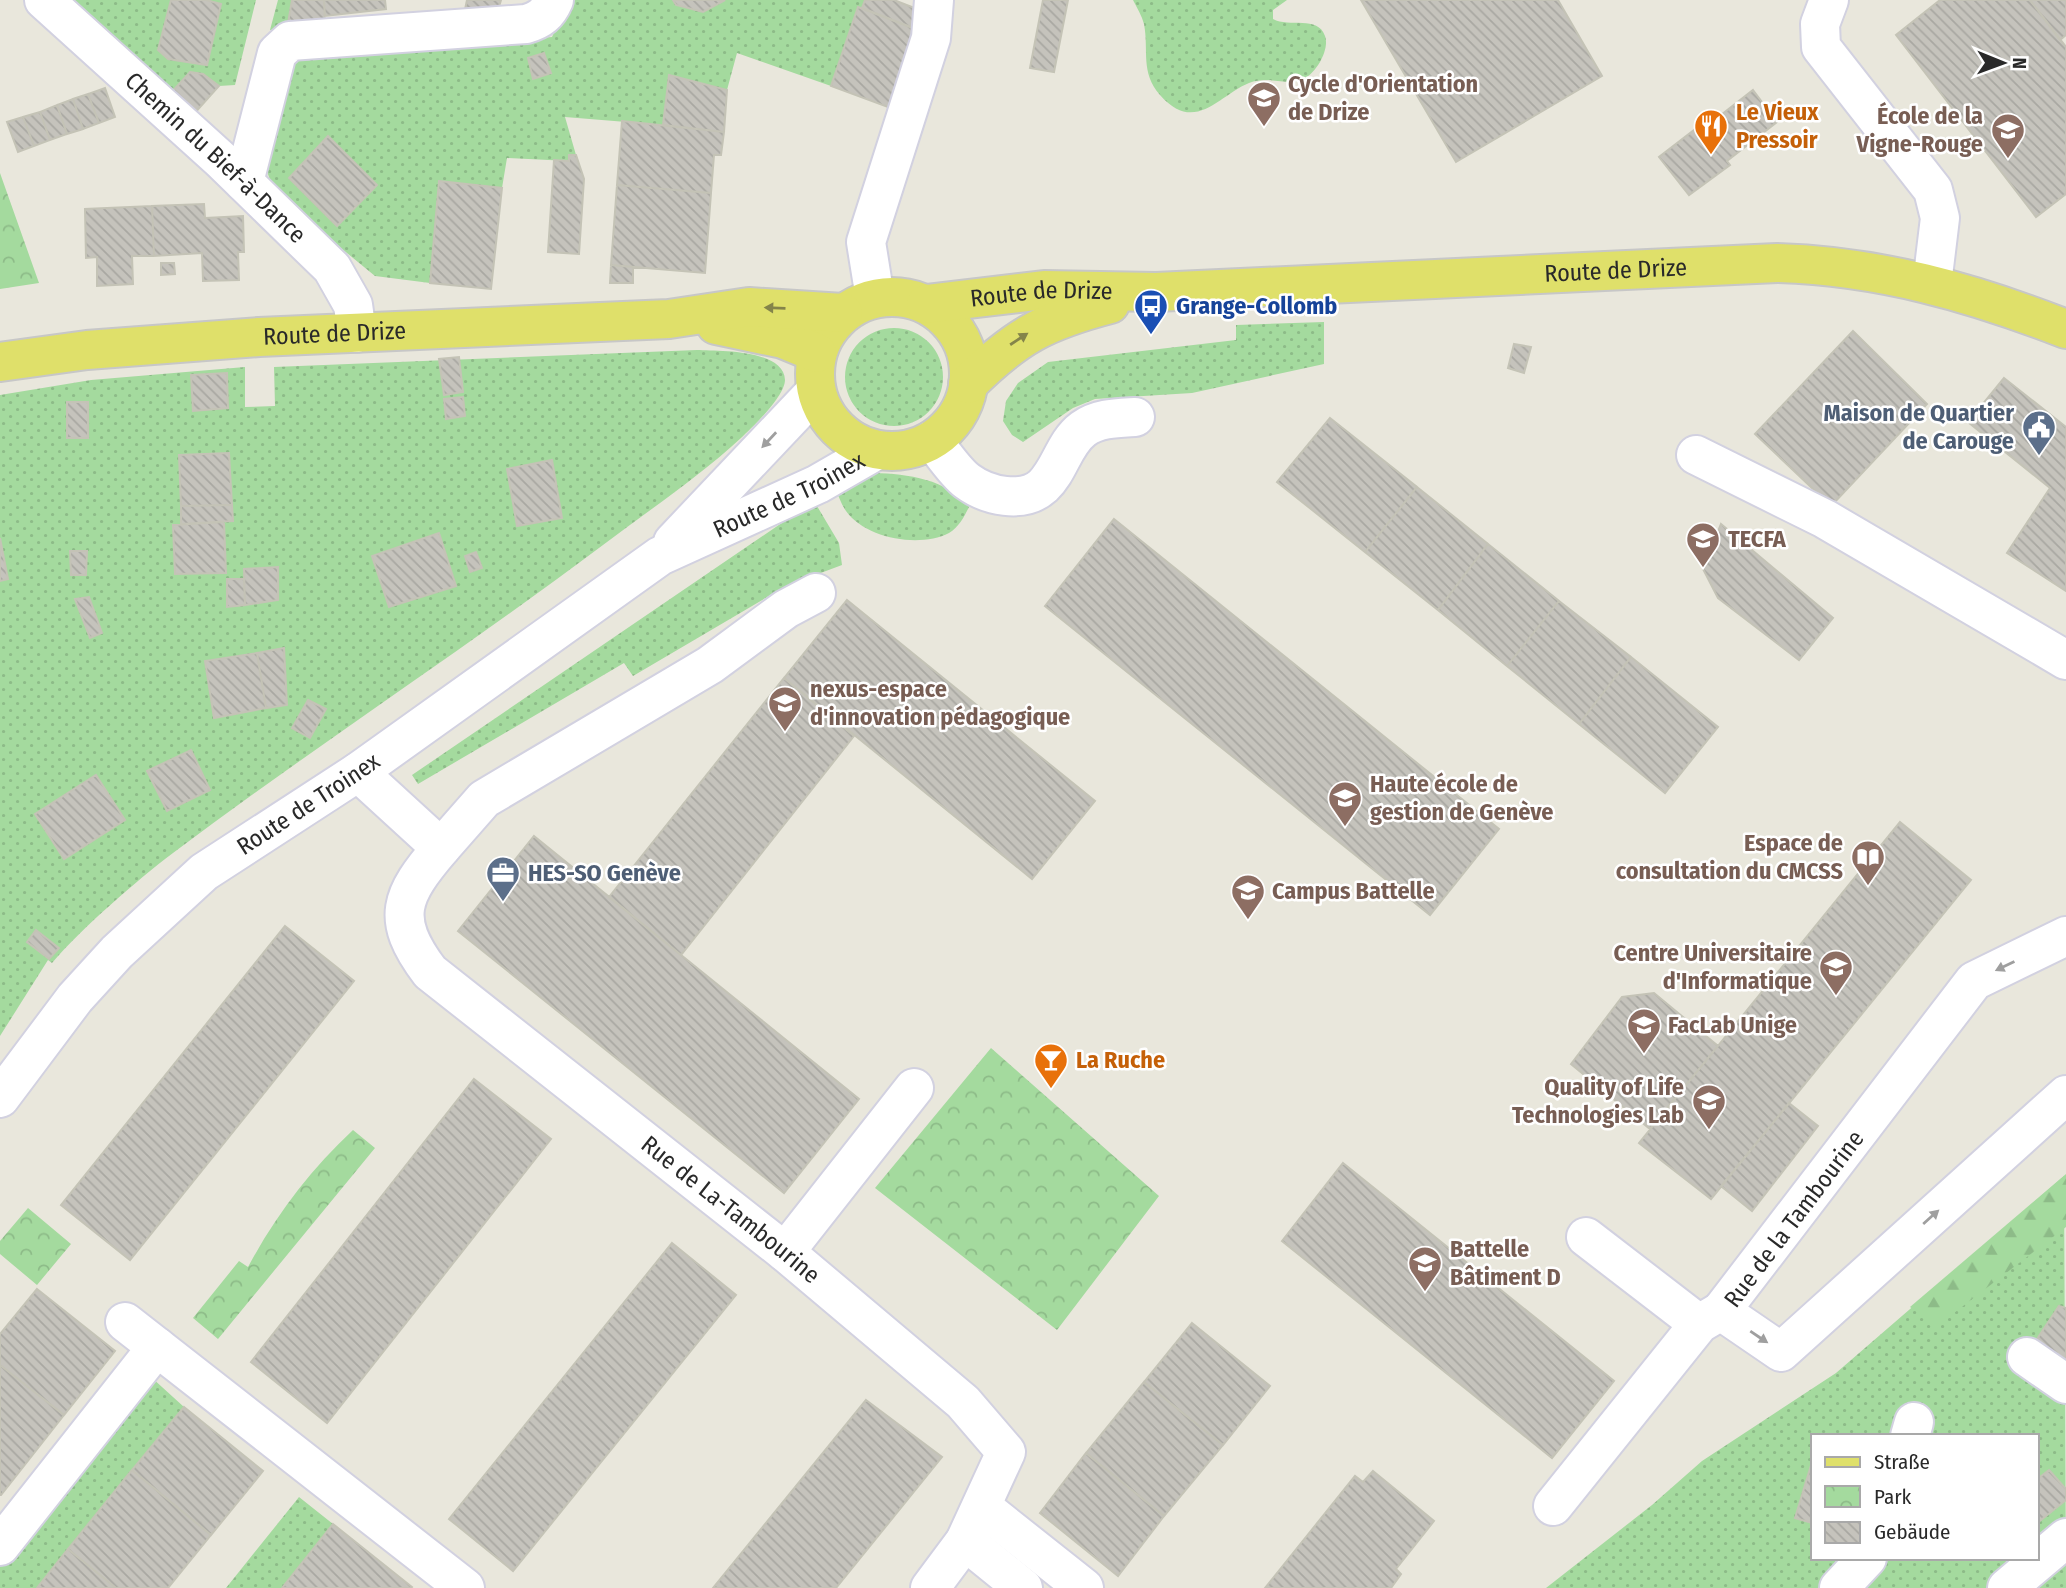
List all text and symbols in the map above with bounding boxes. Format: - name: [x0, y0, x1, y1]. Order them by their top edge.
- north arrow: [1968, 28, 2038, 98]
- text: N: [2008, 57, 2031, 69]
- street label: Chemin du Bief-à-Dance: [120, 66, 312, 249]
- place label: Cycle d'Orientation de Drize: [1288, 70, 1478, 126]
- school or university icon: Cycle d'Orientation de Drize: [1245, 79, 1283, 128]
- place label: Le Vieux Pressoir: [1736, 98, 1819, 154]
- place label: École de la Vigne-Rouge: [1856, 101, 1983, 158]
- restaurant icon: Le Vieux Pressoir: [1692, 107, 1730, 156]
- school or university icon: École de la Vigne-Rouge: [1989, 111, 2027, 160]
- street label: Route de Drize: [1544, 253, 1688, 288]
- street label: Route de Drize: [969, 276, 1113, 313]
- bus stop icon: Grange-Collomb: [1132, 287, 1170, 336]
- place label: Grange-Collomb: [1176, 292, 1337, 320]
- one-way arrow: [764, 302, 786, 314]
- street label: Route de Drize: [263, 317, 407, 351]
- one-way arrow: [1010, 333, 1029, 346]
- place label: Maison de Quartier de Carouge: [1824, 399, 2014, 455]
- public building icon: Maison de Quartier de Carouge: [2020, 408, 2058, 457]
- one-way arrow: [761, 431, 777, 448]
- street label: Route de Troinex: [709, 446, 870, 544]
- school or university icon: TECFA: [1684, 520, 1722, 569]
- place label: TECFA: [1728, 525, 1787, 553]
- place label: nexus-espace d'innovation pédagogique: [810, 675, 1070, 731]
- school or university icon: nexus-espace d'innovation pédagogique: [766, 684, 804, 733]
- street label: Route de Troinex: [232, 747, 386, 861]
- place label: Haute école de gestion de Genève: [1370, 770, 1554, 826]
- school or university icon: Haute école de gestion de Genève: [1326, 779, 1364, 828]
- place label: Espace de consultation du CMCSS: [1616, 829, 1843, 885]
- library icon: Espace de consultation du CMCSS: [1849, 838, 1887, 887]
- office icon: HES-SO Genève: [484, 854, 522, 903]
- place label: HES-SO Genève: [528, 859, 681, 887]
- school or university icon: Campus Battelle: [1229, 872, 1267, 921]
- place label: Campus Battelle: [1272, 877, 1435, 905]
- place label: Centre Universitaire d'Informatique: [1613, 939, 1812, 995]
- school or university icon: Centre Universitaire d'Informatique: [1817, 948, 1855, 997]
- one-way arrow: [1995, 960, 2015, 972]
- school or university icon: FacLab Unige: [1625, 1006, 1663, 1055]
- place label: FacLab Unige: [1668, 1011, 1797, 1039]
- bar icon: La Ruche: [1032, 1041, 1070, 1090]
- place label: La Ruche: [1076, 1046, 1165, 1074]
- place label: Quality of Life Technologies Lab: [1512, 1073, 1684, 1129]
- school or university icon: Quality of Life Technologies Lab: [1690, 1082, 1728, 1131]
- street label: Rue de la Tambourine: [1718, 1125, 1870, 1313]
- street label: Rue de La-Tambourine: [636, 1130, 825, 1289]
- one-way arrow: [1922, 1209, 1940, 1225]
- place label: Battelle Bâtiment D: [1450, 1235, 1561, 1291]
- school or university icon: Battelle Bâtiment D: [1406, 1244, 1444, 1293]
- one-way arrow: [1750, 1330, 1769, 1343]
- legend: [1811, 1434, 2038, 1560]
- text: Straße: [1874, 1449, 1930, 1475]
- text: Park: [1874, 1484, 1912, 1510]
- text: Gebäude: [1874, 1519, 1950, 1545]

